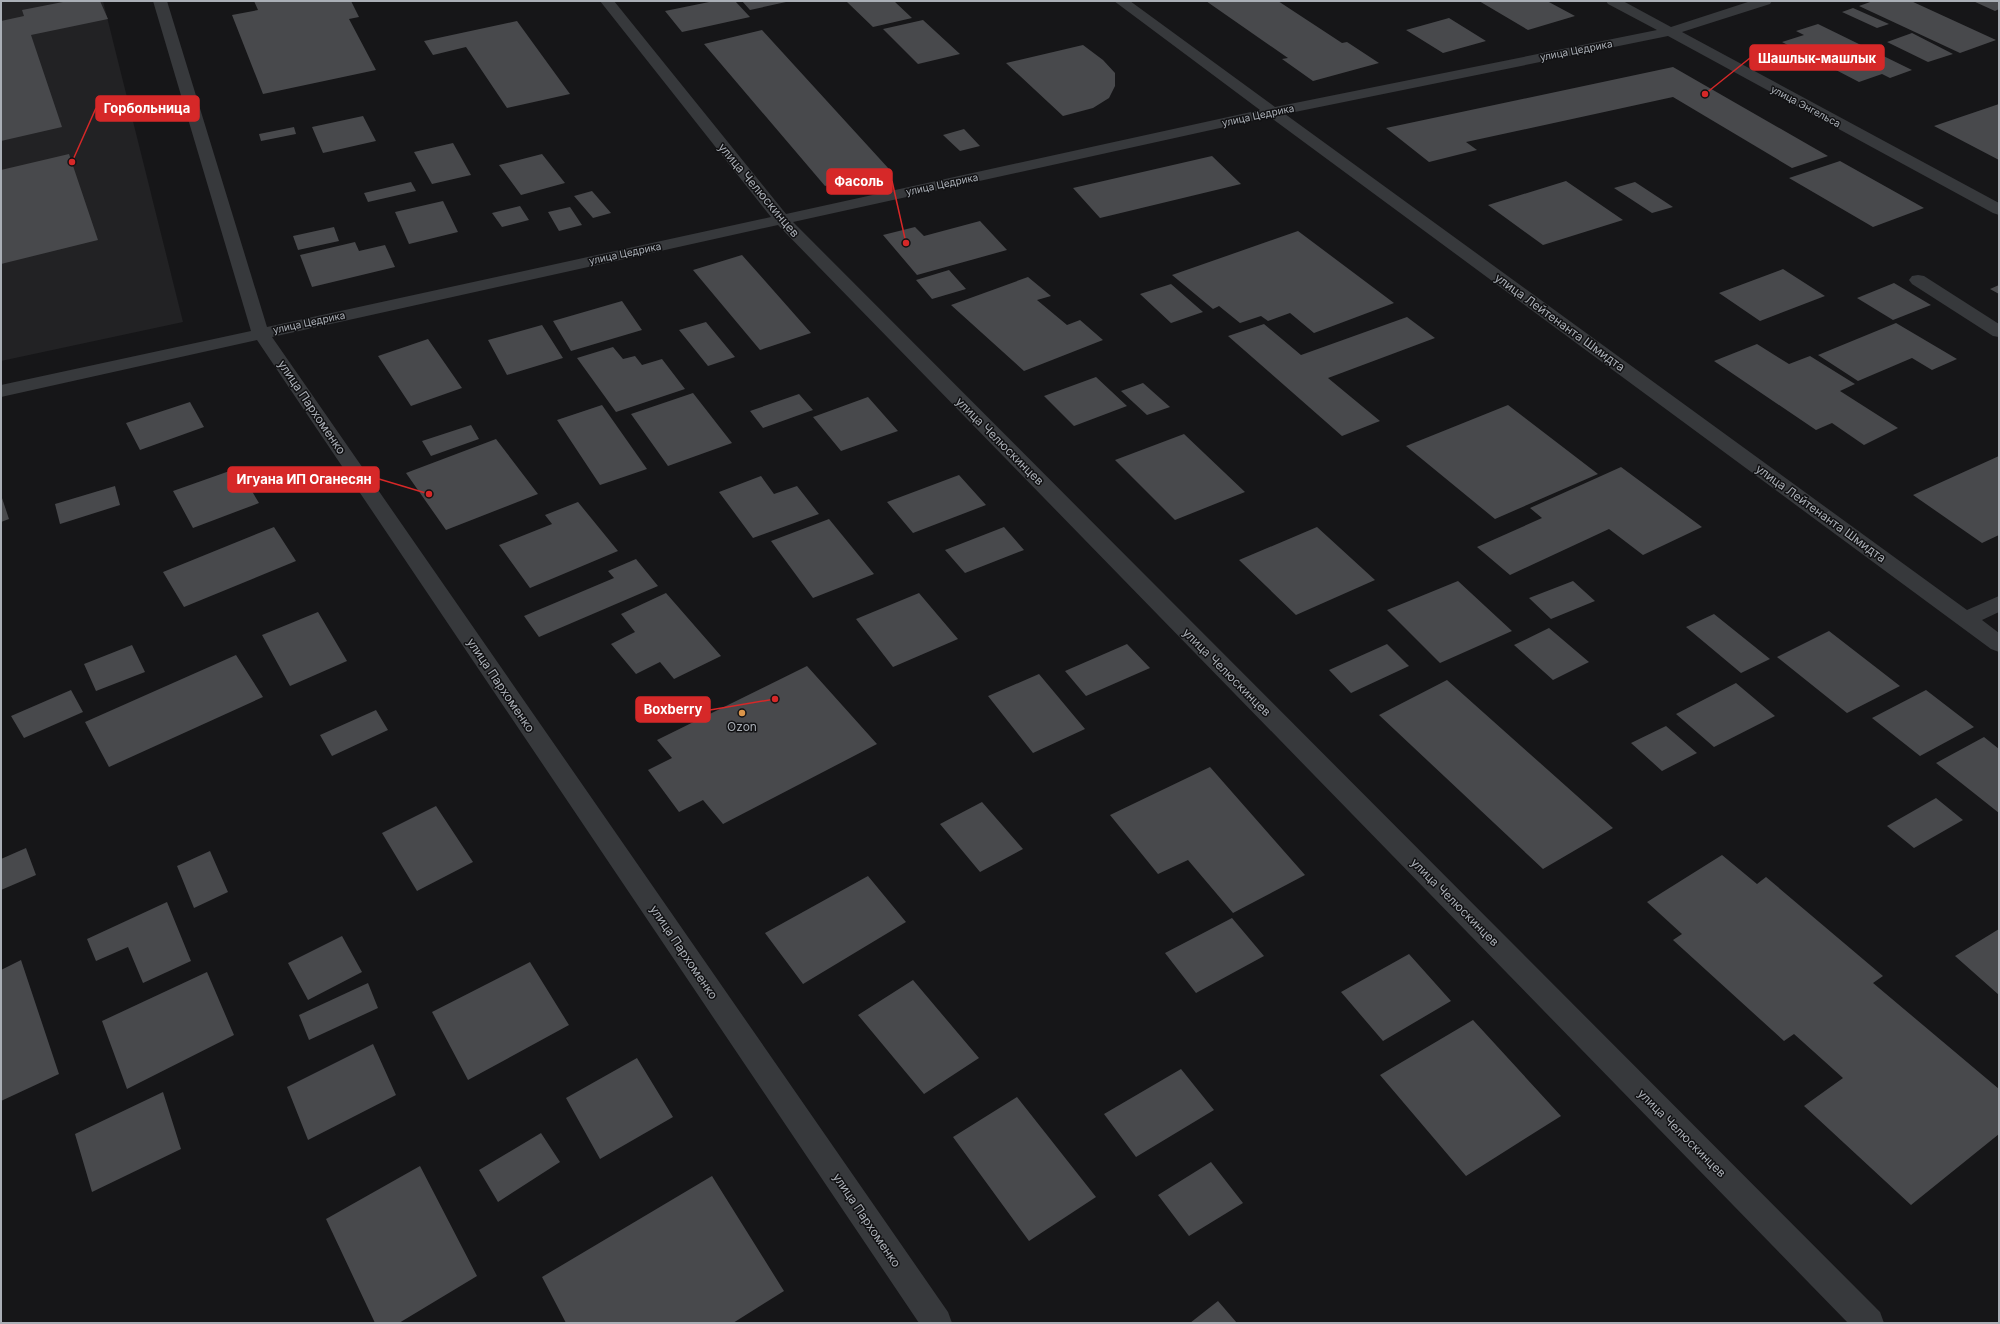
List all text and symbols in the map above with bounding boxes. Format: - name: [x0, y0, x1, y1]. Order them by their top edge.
- street label: улица Цедрика: [1539, 37, 1613, 63]
- callout: Шашлык-машлык: [1750, 45, 1884, 70]
- text: Шашлык-машлык: [1758, 50, 1876, 66]
- street label: улица Энгельса: [1769, 83, 1843, 129]
- callout: Горбольница: [96, 96, 199, 121]
- text: Горбольница: [104, 100, 190, 116]
- street label: улица Цедрика: [1221, 101, 1295, 129]
- street label: улица Челюскинцев: [715, 140, 803, 240]
- callout: Фасоль: [827, 169, 892, 194]
- street label: улица Цедрика: [905, 170, 979, 198]
- text: Фасоль: [834, 173, 884, 189]
- street label: улица Цедрика: [588, 239, 662, 267]
- street label: улица Лейтенанта Шмидта: [1492, 270, 1628, 374]
- street label: улица Цедрика: [272, 308, 346, 336]
- street label: улица Пархоменко: [275, 357, 349, 457]
- street label: улица Челюскинцев: [953, 394, 1047, 488]
- street label: улица Лейтенанта Шмидта: [1753, 461, 1889, 565]
- callout: Игуана ИП Оганесян: [228, 467, 379, 492]
- text: Игуана ИП Оганесян: [236, 471, 372, 487]
- street label: улица Челюскинцев: [1180, 625, 1274, 719]
- street label: улица Пархоменко: [464, 635, 538, 735]
- callout: Boxberry: [636, 697, 710, 722]
- text: Boxberry: [644, 701, 702, 717]
- marker: Ozon: [737, 708, 747, 718]
- place label: Ozon: [727, 719, 757, 734]
- street label: улица Челюскинцев: [1408, 855, 1502, 949]
- street label: улица Пархоменко: [647, 902, 721, 1002]
- street label: улица Челюскинцев: [1635, 1086, 1729, 1180]
- street label: улица Пархоменко: [830, 1170, 904, 1270]

